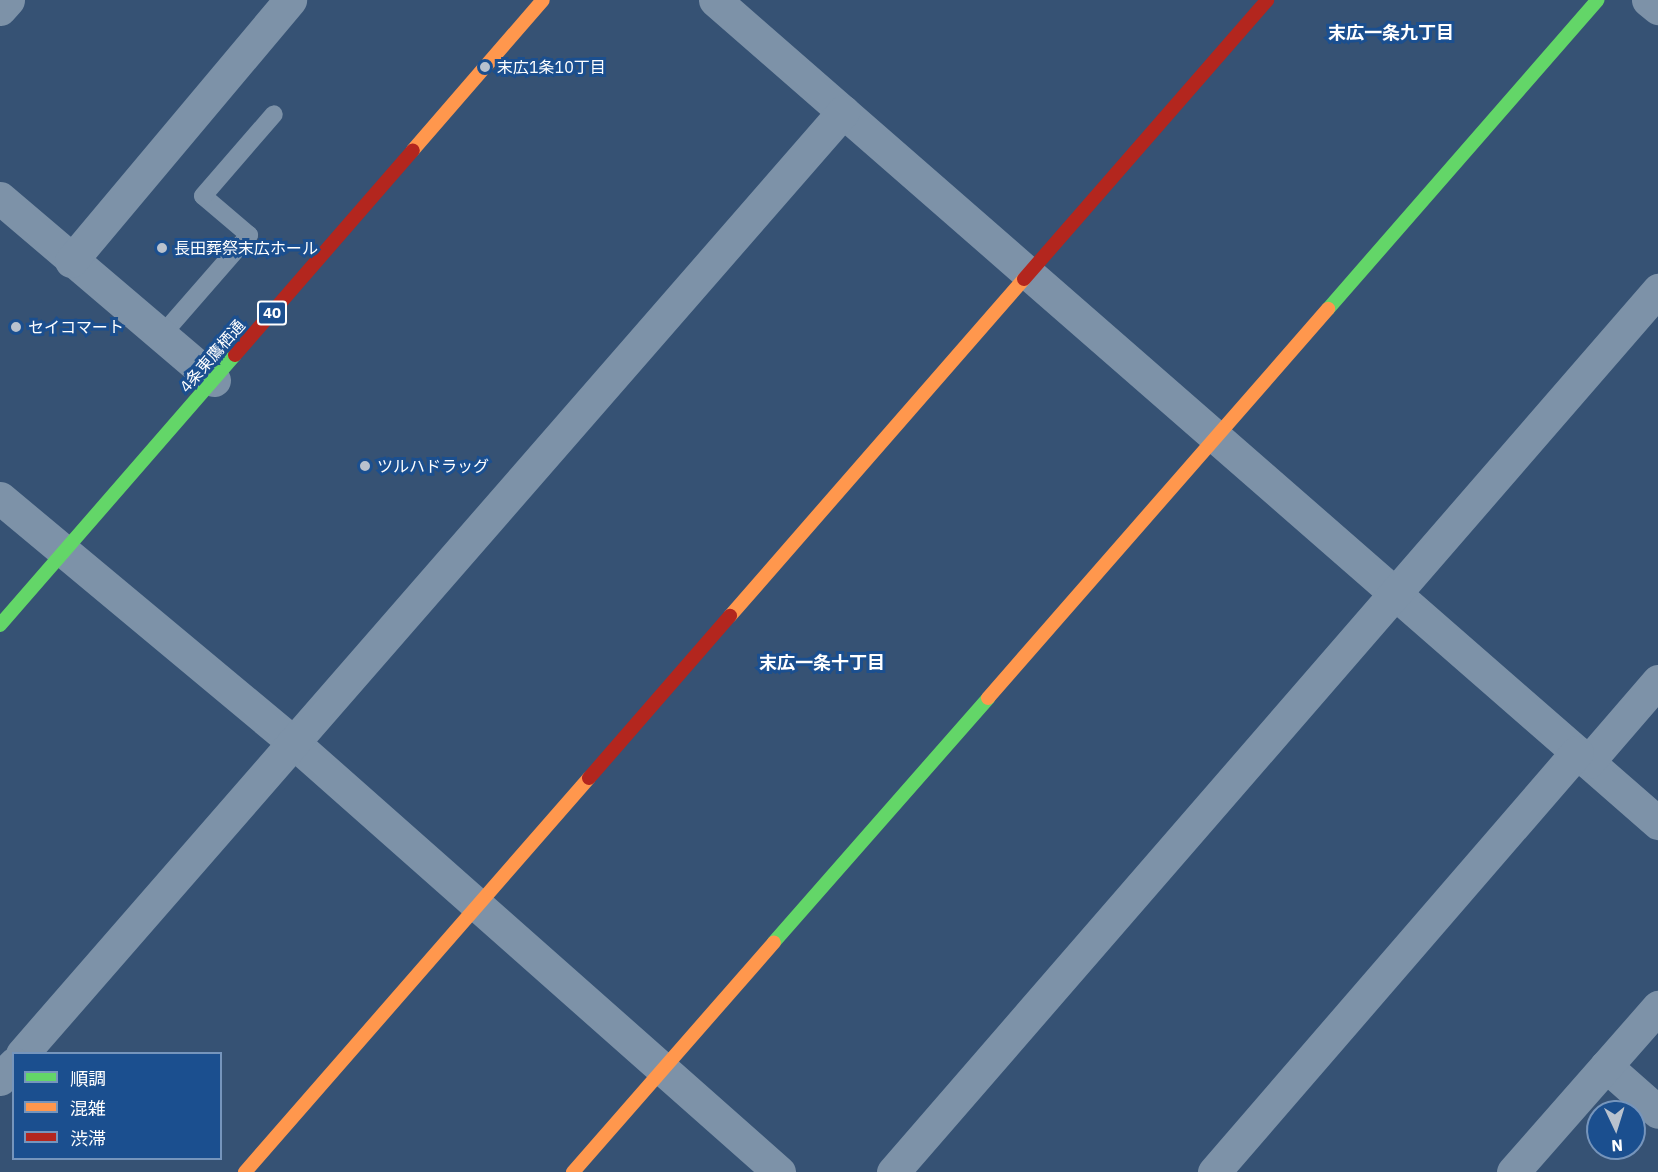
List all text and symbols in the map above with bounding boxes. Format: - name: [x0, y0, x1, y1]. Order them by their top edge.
- district label: 末広一条九丁目: [1328, 22, 1454, 44]
- place label: 末広1条10丁目: [497, 57, 606, 77]
- marker: 末広1条10丁目: [478, 60, 492, 74]
- place label: 長田葬祭末広ホール: [174, 238, 318, 258]
- marker: 長田葬祭末広ホール: [155, 241, 169, 255]
- road number: 40: [257, 301, 287, 325]
- street label: 4条東鷹栖通: [175, 316, 249, 396]
- place label: セイコマート: [28, 317, 124, 337]
- marker: セイコマート: [9, 320, 23, 334]
- place label: ツルハドラッグ: [377, 456, 489, 476]
- marker: ツルハドラッグ: [358, 459, 372, 473]
- district label: 末広一条十丁目: [759, 652, 885, 674]
- legend: [12, 1052, 222, 1160]
- text: 順調: [70, 1067, 106, 1090]
- text: 混雑: [70, 1097, 106, 1120]
- north arrow: [1586, 1100, 1646, 1160]
- text: 渋滞: [70, 1127, 106, 1150]
- text: N: [1611, 1136, 1624, 1156]

